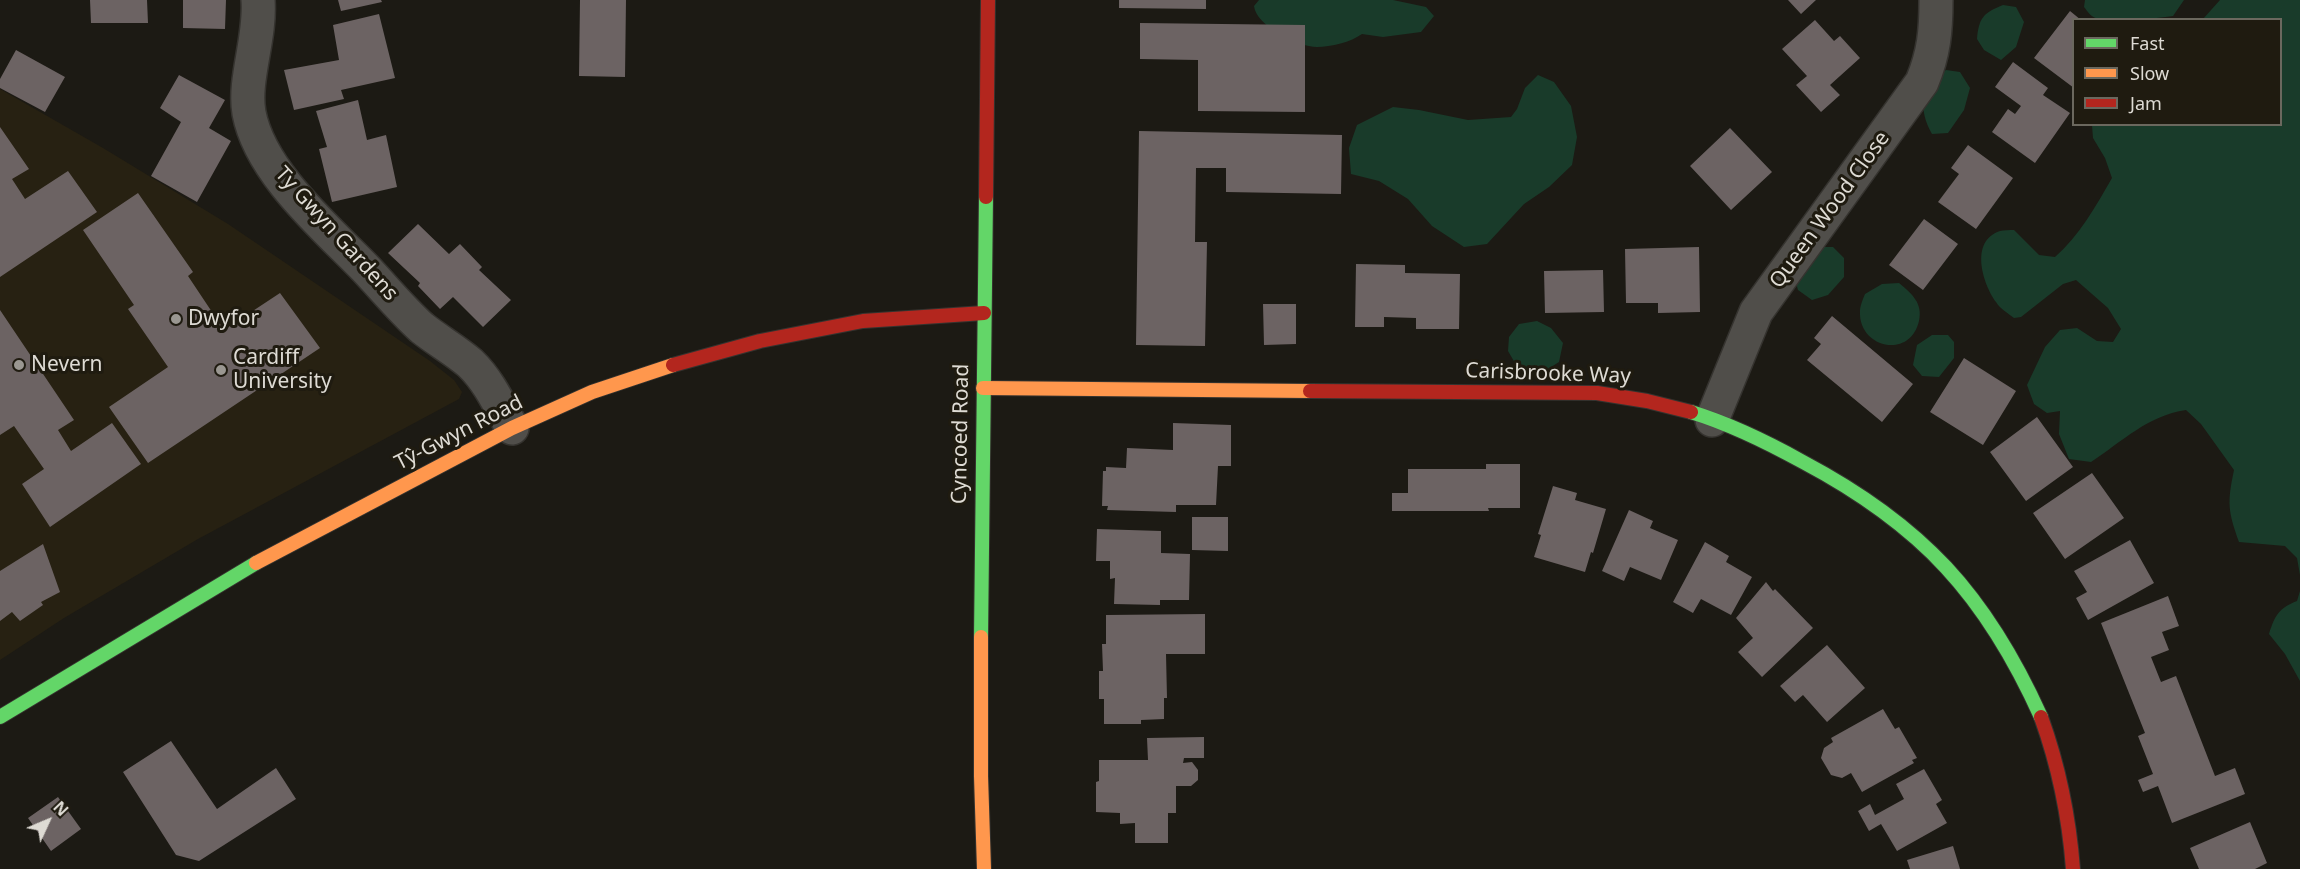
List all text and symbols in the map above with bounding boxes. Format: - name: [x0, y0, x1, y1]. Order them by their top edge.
- legend: [2072, 18, 2282, 126]
- text: Fast: [2130, 31, 2165, 55]
- text: Slow: [2130, 61, 2169, 85]
- text: Jam: [2130, 91, 2162, 115]
- street label: Queen Wood Close: [1765, 127, 1895, 293]
- street label: Ty Gwyn Gardens: [269, 162, 403, 306]
- place label: Dwyfor: [188, 306, 259, 332]
- marker: Dwyfor: [169, 312, 183, 326]
- place label: Cardiff University: [233, 345, 332, 395]
- place label: Nevern: [31, 352, 103, 378]
- marker: Nevern: [12, 358, 26, 372]
- street label: Carisbrooke Way: [1465, 359, 1631, 389]
- marker: Cardiff University: [214, 363, 228, 377]
- street label: Cyncoed Road: [947, 364, 975, 504]
- street label: Tŷ-Gwyn Road: [391, 390, 527, 476]
- north arrow: [18, 791, 78, 851]
- text: N: [49, 796, 73, 821]

